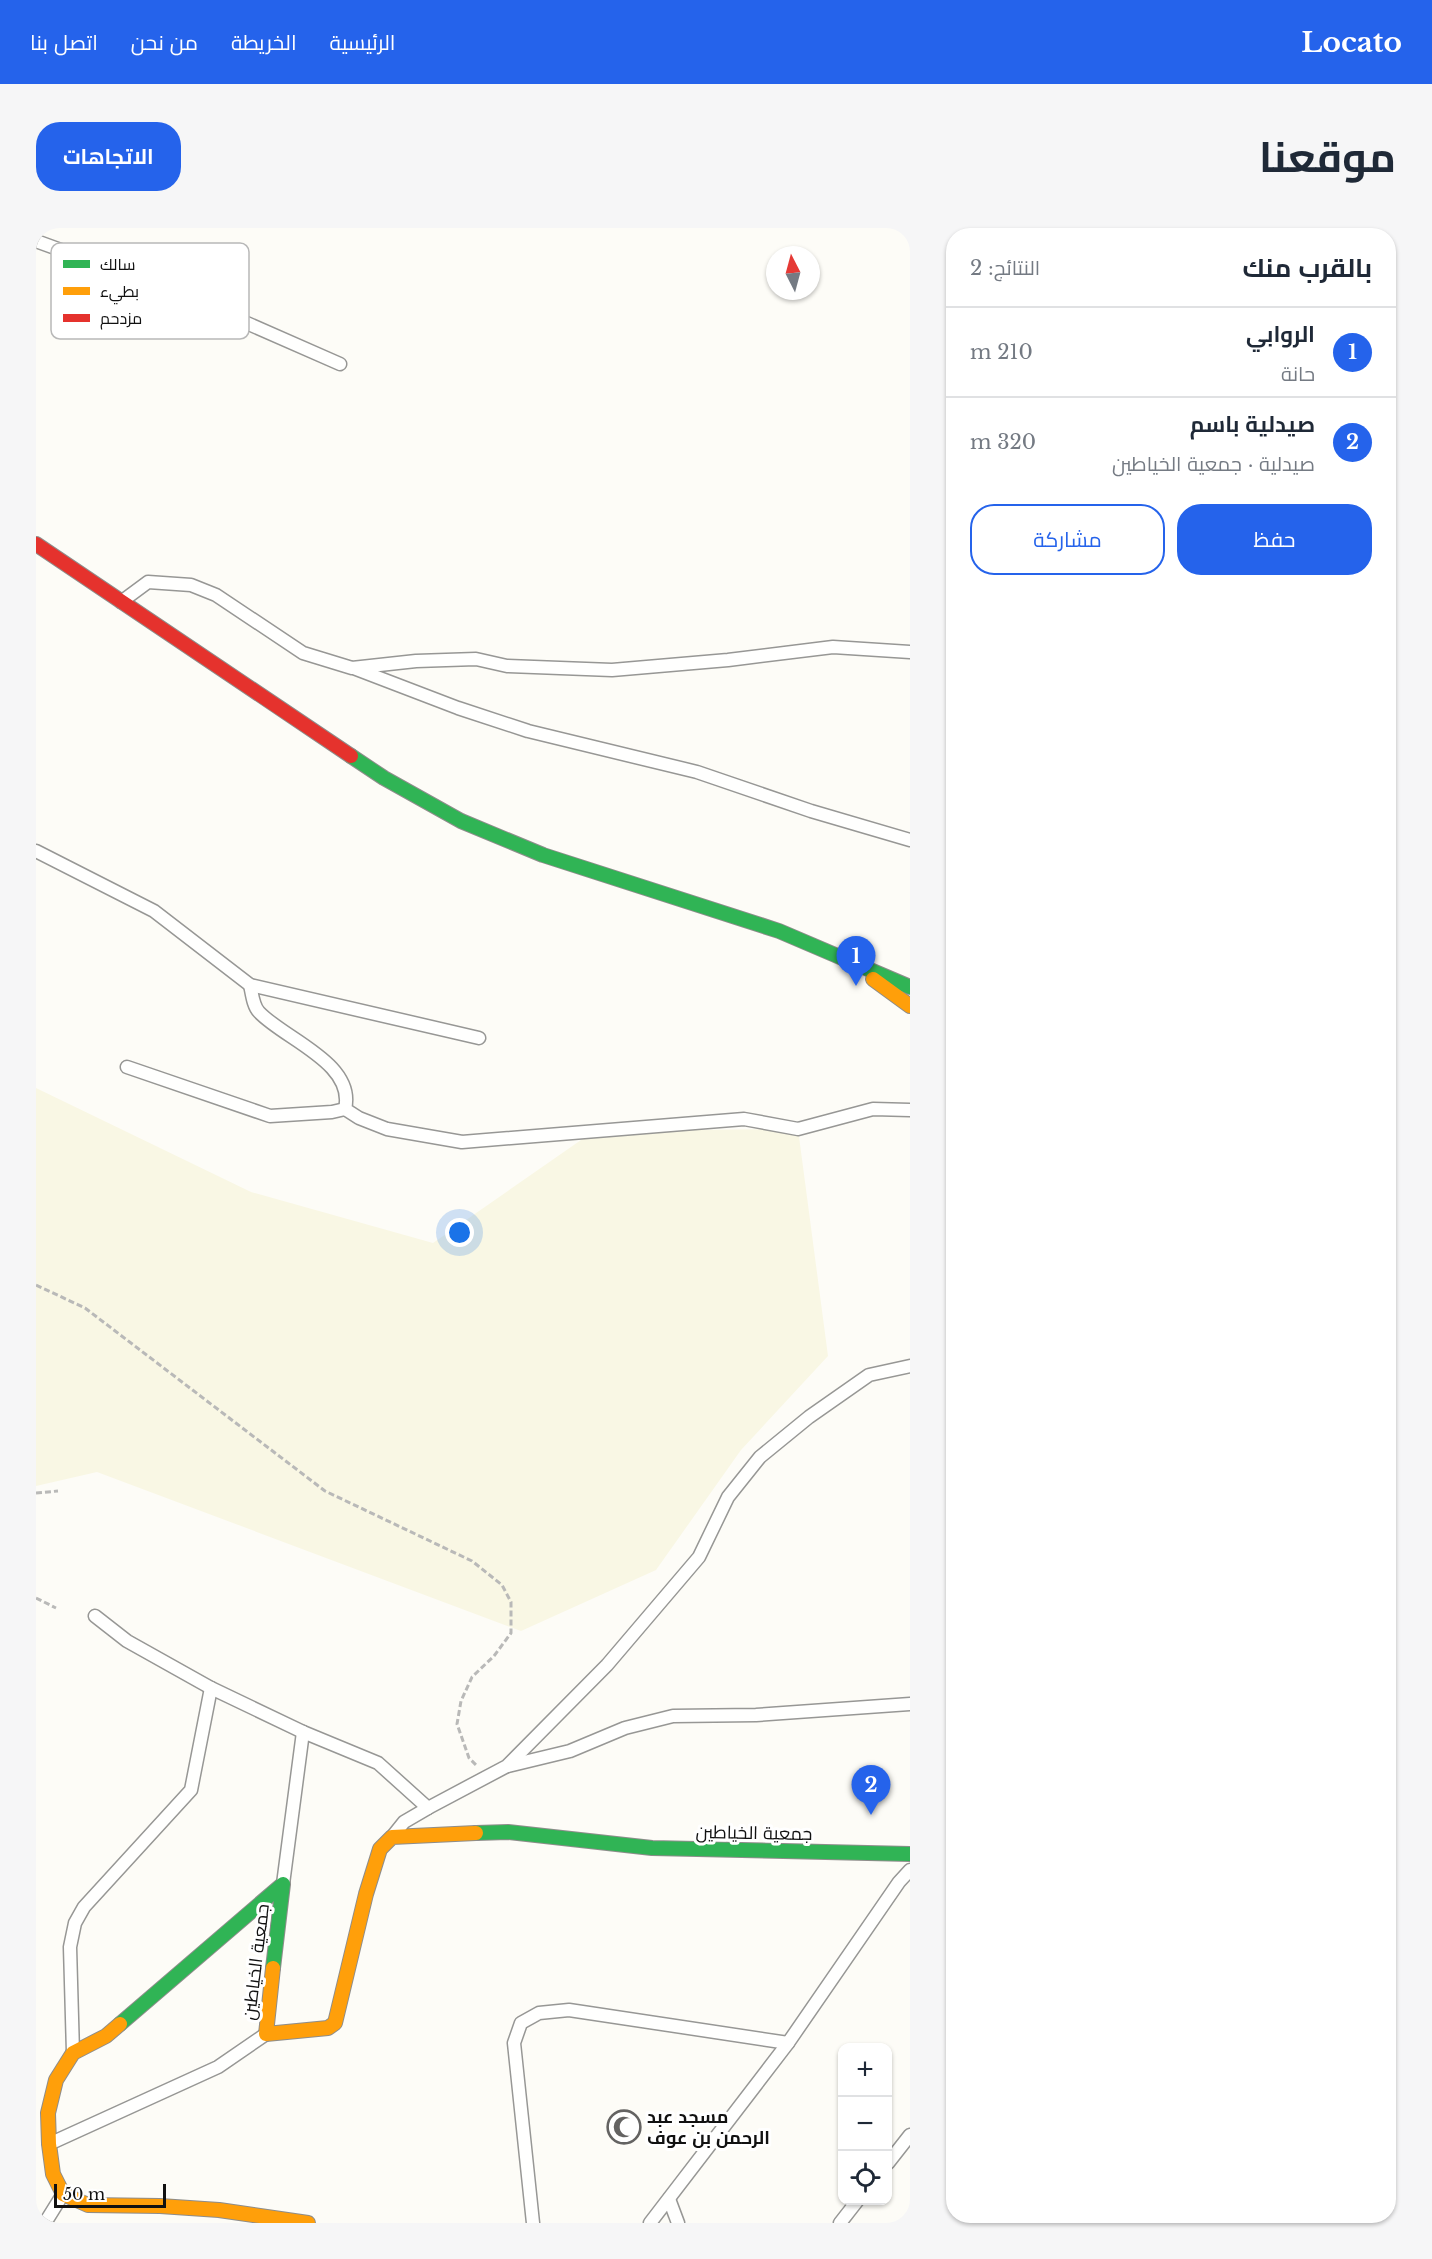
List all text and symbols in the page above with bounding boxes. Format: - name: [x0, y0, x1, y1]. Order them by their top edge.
- text: Locato: [1301, 25, 1402, 60]
- text: اتصل بنا: [30, 30, 98, 56]
- text: من نحن: [131, 30, 198, 56]
- text: الخريطة: [231, 30, 297, 56]
- text: الرئيسية: [330, 30, 395, 56]
- button: الاتجاهات: [36, 122, 181, 191]
- text: موقعنا: [1259, 131, 1396, 183]
- legend: [51, 243, 249, 339]
- north arrow: [766, 246, 820, 300]
- text: بالقرب منك: [1242, 252, 1372, 284]
- text: سالك: [100, 254, 135, 274]
- text: النتائج: 2: [970, 256, 1040, 280]
- text: بطيء: [100, 281, 139, 305]
- text: مزدحم: [100, 308, 142, 330]
- text: الروابي: [1246, 321, 1315, 348]
- text: 210 m: [970, 340, 1033, 364]
- text: 1: [1348, 340, 1357, 364]
- text: حانة: [1281, 362, 1315, 386]
- text: صيدلية باسم: [1190, 411, 1315, 438]
- text: 320 m: [970, 430, 1036, 454]
- text: 2: [1346, 430, 1359, 454]
- text: صيدلية · جمعية الخياطين: [1112, 452, 1315, 476]
- button: مشاركة: [970, 504, 1165, 575]
- button: حفظ: [1177, 504, 1372, 575]
- pin: 1: [836, 936, 876, 986]
- your location: [445, 1218, 474, 1247]
- pin: 2: [852, 1766, 890, 1815]
- street label: جمعية الخياطين: [695, 1821, 813, 1845]
- street label: جمعية الخياطين: [238, 1903, 274, 2021]
- map controls: [838, 2043, 892, 2205]
- button: +: [838, 2043, 892, 2097]
- button: −: [838, 2097, 892, 2151]
- place label: مسجد عبد الرحمن بن عوف: [647, 2106, 770, 2149]
- mosque icon: مسجد عبد الرحمن بن عوف: [606, 2109, 642, 2145]
- button: locate: [838, 2151, 892, 2205]
- scale bar: [54, 2181, 166, 2208]
- text: 50 m: [63, 2184, 105, 2204]

